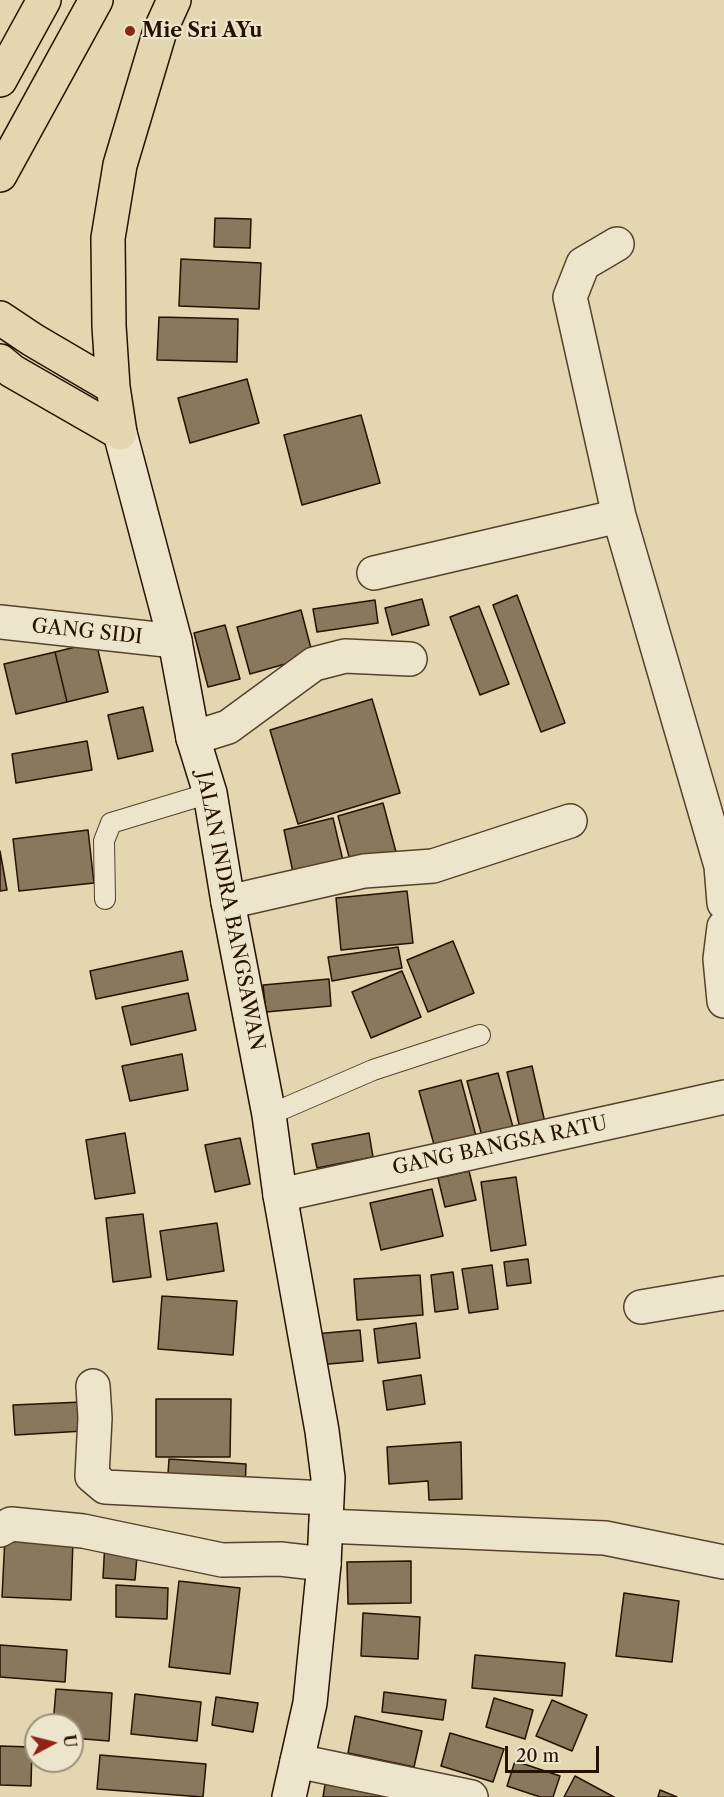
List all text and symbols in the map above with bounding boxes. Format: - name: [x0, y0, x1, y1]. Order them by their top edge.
- place label: Mie Sri AYu: [142, 19, 262, 43]
- marker: Mie Sri AYu: [123, 24, 137, 38]
- street label: GANG SIDI: [30, 614, 144, 650]
- street label: JALAN INDRA BANGSAWAN: [191, 769, 269, 1053]
- street label: GANG BANGSA RATU: [390, 1111, 610, 1181]
- north arrow: [24, 1713, 84, 1773]
- text: U: [59, 1733, 81, 1749]
- scale bar: [508, 1734, 602, 1772]
- text: 20 m: [516, 1745, 559, 1767]

